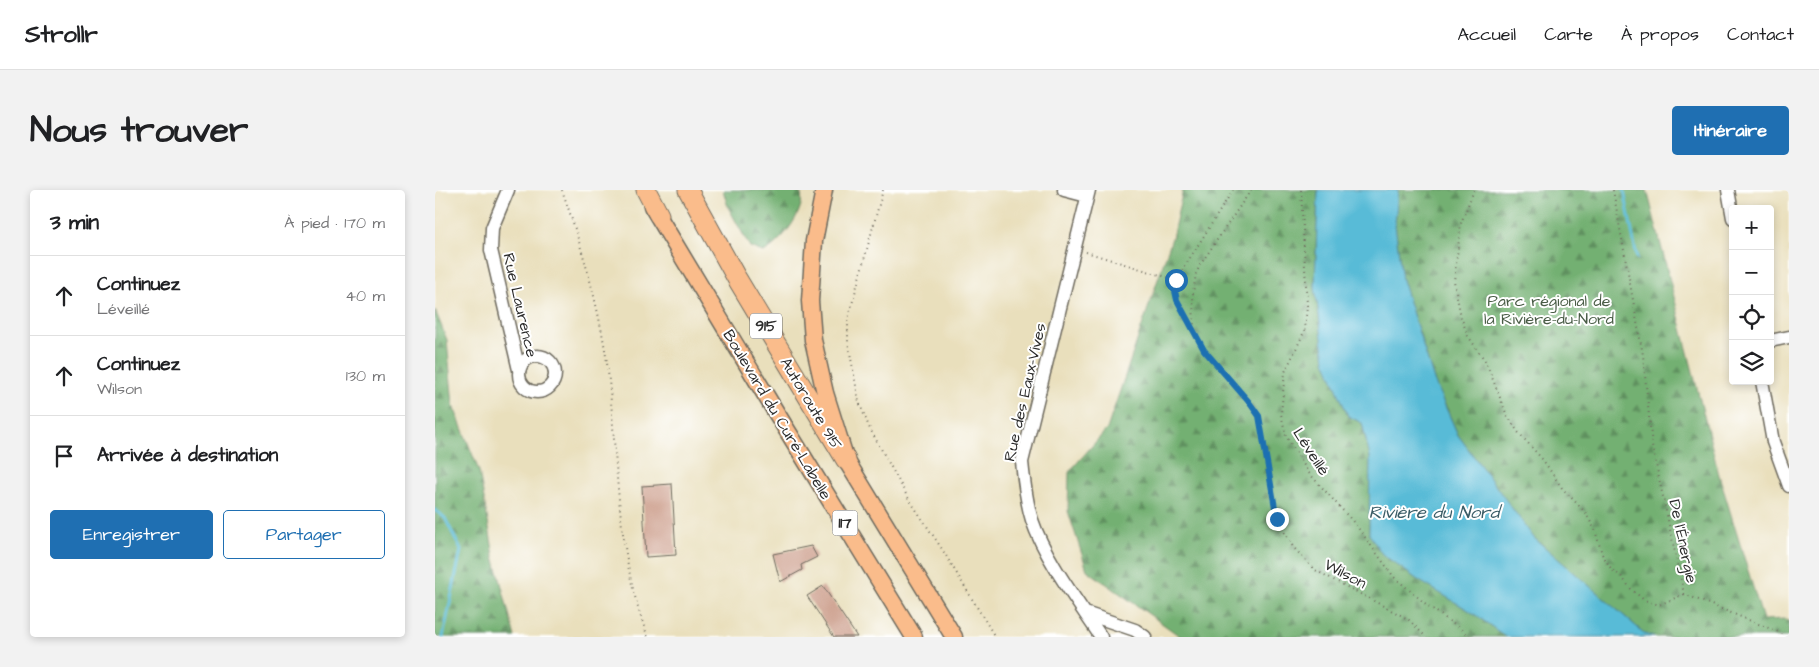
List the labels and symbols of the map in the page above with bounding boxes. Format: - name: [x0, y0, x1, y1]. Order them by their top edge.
- street label: Rue Laurence: [497, 251, 543, 360]
- route start: [1165, 269, 1188, 292]
- park label: Parc régional de la Rivière-du-Nord: [1484, 290, 1614, 330]
- road number: 915: [750, 314, 782, 338]
- street label: Rue des Eaux-Vives: [998, 321, 1052, 464]
- street label: Boulevard du Curé-Labelle: [718, 325, 837, 504]
- street label: Autoroute 915: [775, 353, 848, 454]
- street label: Léveillé: [1288, 423, 1335, 480]
- street label: De l'Énergie: [1662, 497, 1703, 586]
- water label: Rivière du Nord: [1369, 500, 1503, 525]
- route end: [1266, 508, 1289, 531]
- road number: 117: [833, 510, 857, 536]
- street label: Wilson: [1320, 554, 1371, 594]

